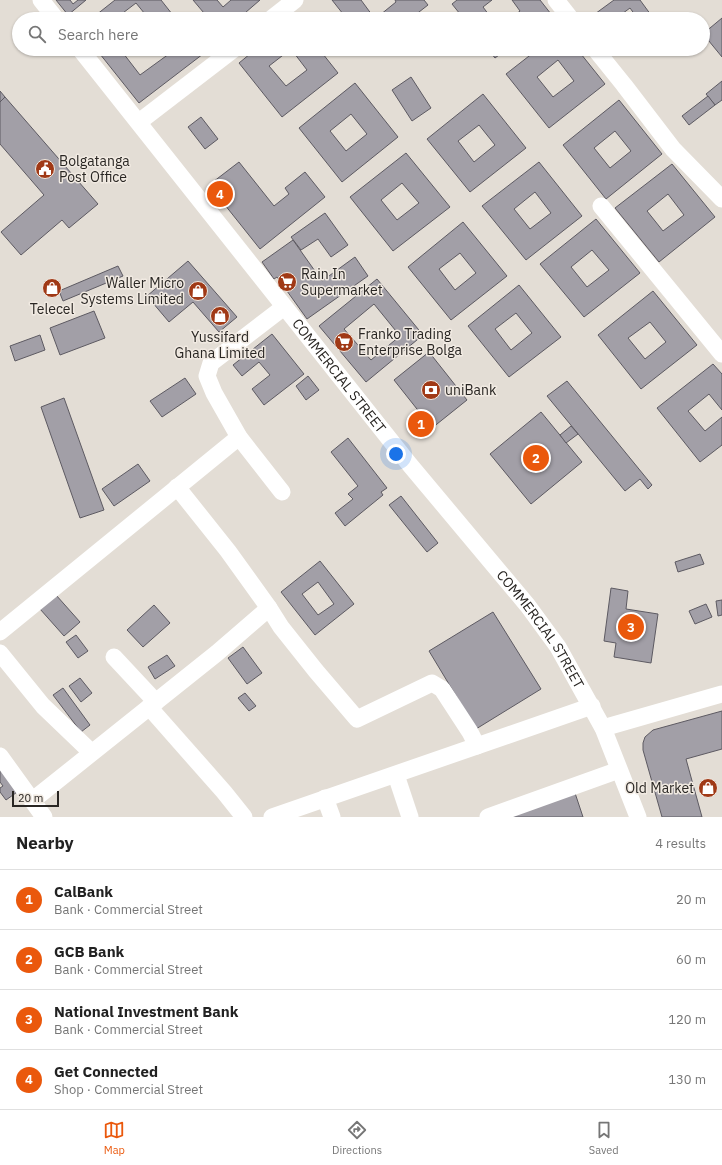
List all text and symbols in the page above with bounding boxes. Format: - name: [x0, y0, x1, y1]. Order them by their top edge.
- search box: [12, 12, 710, 56]
- icon: search: [26, 23, 48, 45]
- text: Search here: [58, 25, 138, 44]
- place label: Bolgatanga Post Office: [59, 152, 130, 186]
- public building icon: Bolgatanga Post Office: [34, 158, 56, 180]
- pin: 4: [207, 179, 233, 209]
- place label: Rain In Supermarket: [301, 265, 383, 299]
- supermarket icon: Rain In Supermarket: [276, 271, 298, 293]
- place label: Waller Micro Systems Limited: [80, 274, 184, 308]
- shop icon: Telecel: [41, 277, 63, 299]
- shop icon: Waller Micro Systems Limited: [187, 280, 209, 302]
- place label: Telecel: [30, 300, 75, 318]
- shop icon: Yussifard Ghana Limited: [209, 305, 231, 327]
- street label: COMMERCIAL STREET: [288, 315, 390, 437]
- place label: Franko Trading Enterprise Bolga: [358, 325, 463, 359]
- place label: Yussifard Ghana Limited: [175, 328, 265, 362]
- supermarket icon: Franko Trading Enterprise Bolga: [333, 331, 355, 353]
- bank icon: uniBank: [420, 379, 442, 401]
- place label: uniBank: [445, 381, 497, 399]
- pin: 1: [408, 409, 434, 439]
- pin: 2: [523, 443, 549, 473]
- your location: [386, 444, 406, 464]
- street label: COMMERCIAL STREET: [493, 566, 588, 691]
- pin: 3: [618, 612, 644, 642]
- shop icon: Old Market: [697, 777, 719, 799]
- place label: Old Market: [625, 779, 694, 797]
- scale bar: [12, 789, 59, 808]
- text: 20 m: [18, 791, 43, 805]
- text: Nearby: [16, 832, 74, 854]
- text: 4 results: [655, 835, 706, 852]
- text: CalBank: [54, 882, 113, 901]
- text: 1: [25, 891, 33, 908]
- text: 20 m: [676, 891, 706, 908]
- text: Bank · Commercial Street: [54, 901, 203, 918]
- text: GCB Bank: [54, 942, 124, 961]
- text: 2: [25, 951, 33, 968]
- text: 60 m: [676, 951, 706, 968]
- text: Bank · Commercial Street: [54, 961, 203, 978]
- text: National Investment Bank: [54, 1002, 238, 1021]
- text: 3: [25, 1011, 33, 1028]
- text: 120 m: [668, 1011, 706, 1028]
- text: Bank · Commercial Street: [54, 1021, 203, 1038]
- text: Get Connected: [54, 1062, 158, 1081]
- text: 4: [25, 1071, 33, 1088]
- text: 130 m: [668, 1071, 706, 1088]
- text: Shop · Commercial Street: [54, 1081, 203, 1098]
- tab: Map: [103, 1119, 125, 1157]
- tab: Directions: [332, 1119, 382, 1157]
- tab: Saved: [589, 1119, 619, 1157]

